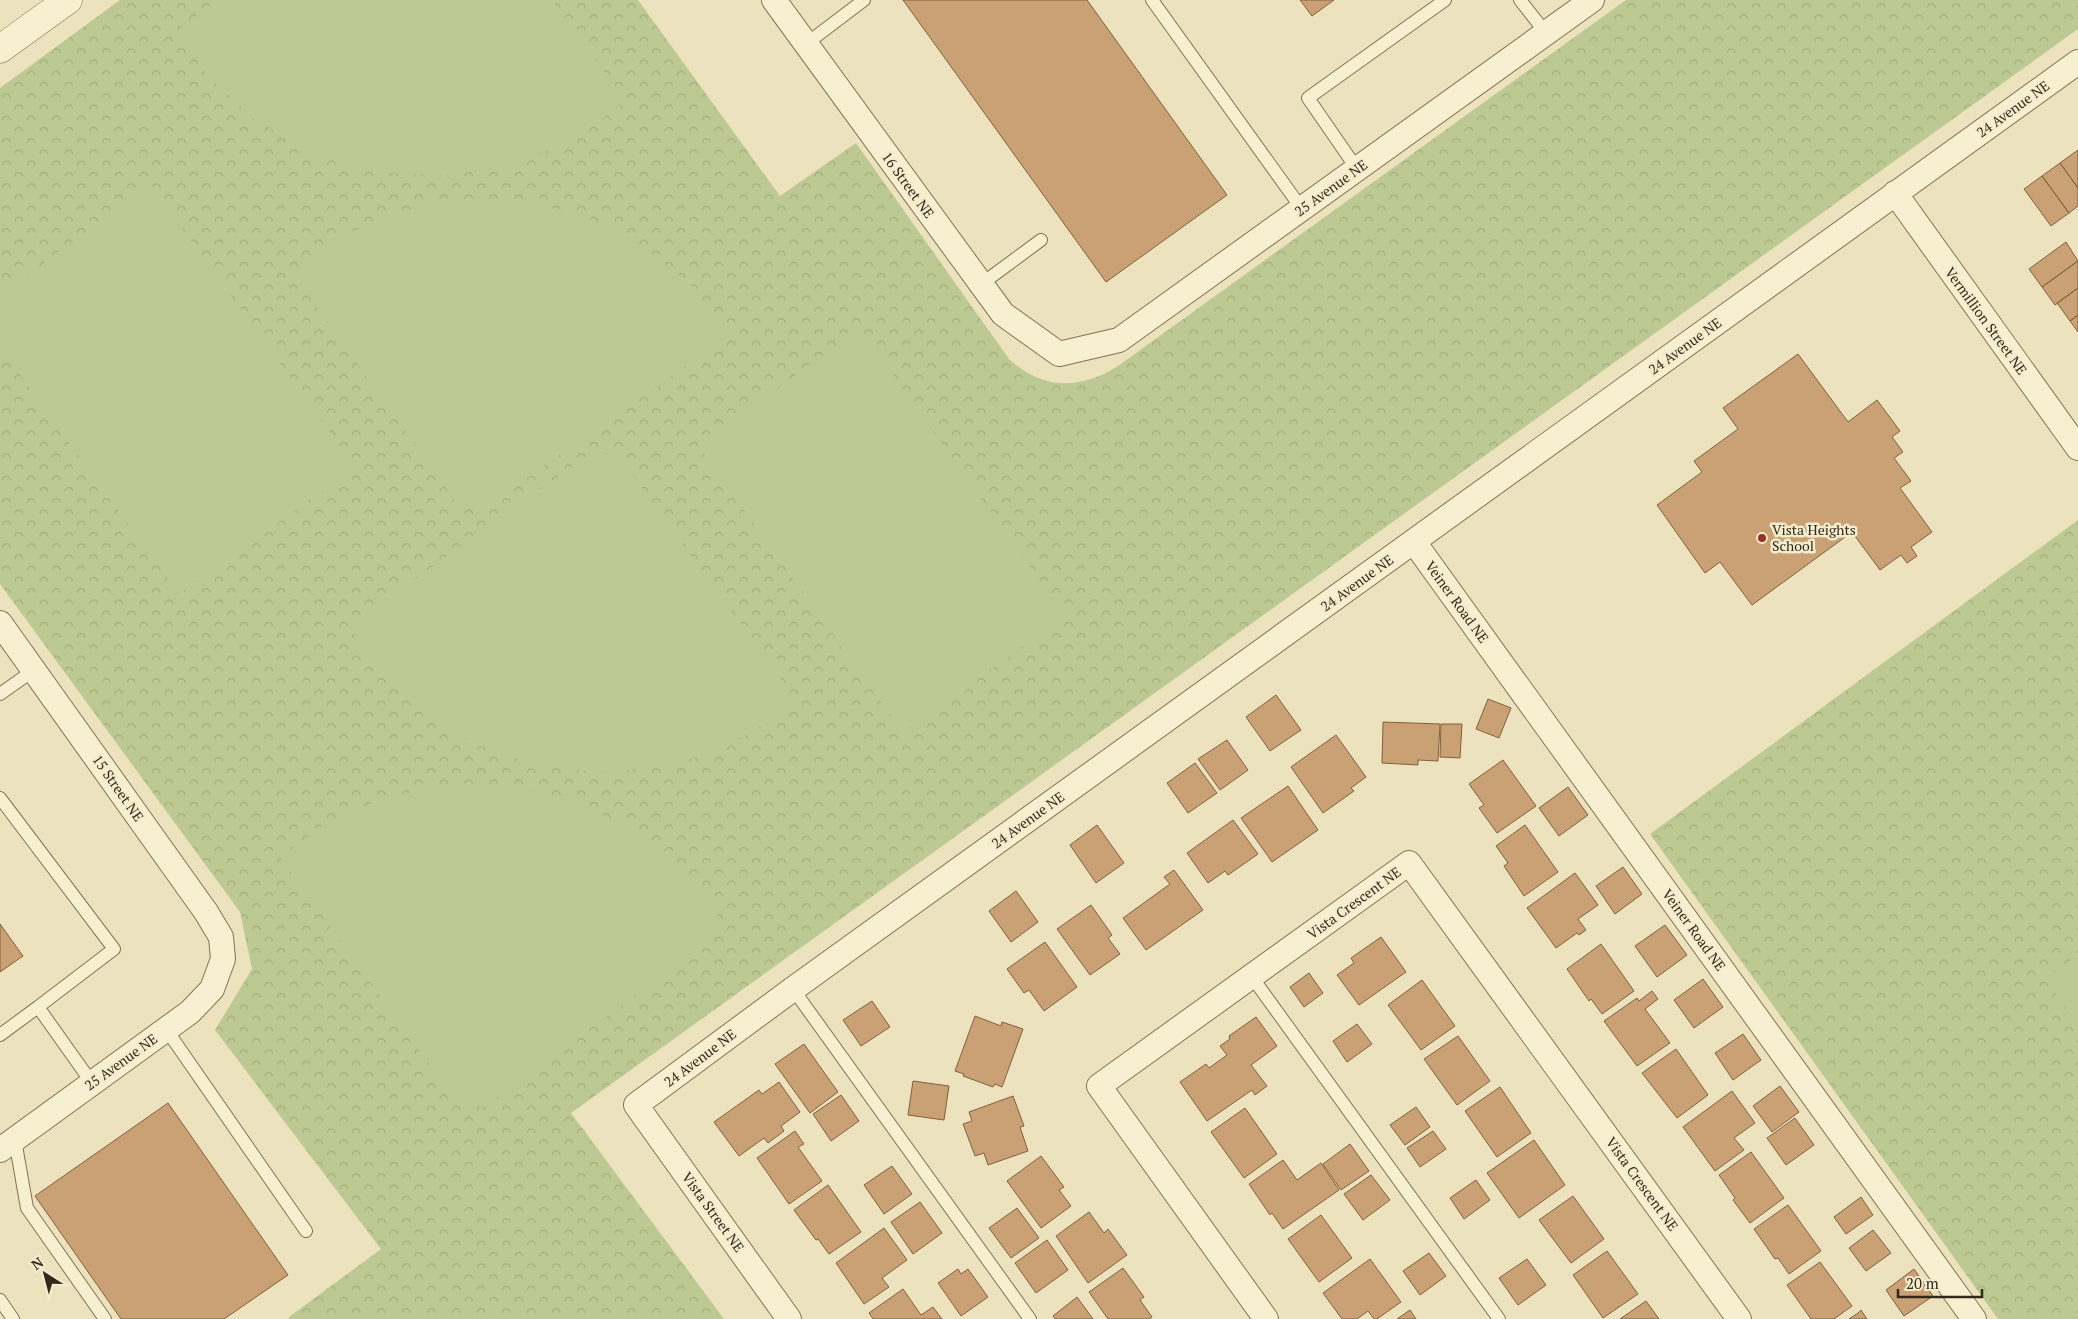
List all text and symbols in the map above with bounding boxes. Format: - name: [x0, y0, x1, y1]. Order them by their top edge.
- street label: 24 Avenue NE: [1972, 76, 2053, 141]
- street label: 16 Street NE: [878, 148, 939, 222]
- street label: 25 Avenue NE: [1290, 155, 1371, 220]
- street label: Vermillion Street NE: [1941, 263, 2032, 378]
- street label: 24 Avenue NE: [1644, 313, 1725, 378]
- place label: Vista Heights School: [1772, 520, 1856, 555]
- marker: Vista Heights School: [1756, 532, 1768, 544]
- street label: 24 Avenue NE: [1316, 550, 1397, 615]
- street label: Veiner Road NE: [1421, 557, 1494, 646]
- street label: 15 Street NE: [88, 751, 148, 825]
- street label: 24 Avenue NE: [987, 787, 1068, 852]
- street label: Vista Crescent NE: [1303, 862, 1404, 943]
- street label: Veiner Road NE: [1658, 885, 1731, 974]
- street label: 24 Avenue NE: [660, 1024, 740, 1091]
- street label: 25 Avenue NE: [80, 1029, 161, 1094]
- street label: Vista Crescent NE: [1602, 1133, 1683, 1234]
- street label: Vista Street NE: [678, 1168, 749, 1256]
- north arrow: [20, 1249, 70, 1299]
- text: N: [27, 1252, 47, 1274]
- scale bar: [1898, 1266, 1982, 1298]
- text: 20 m: [1906, 1273, 1939, 1293]

